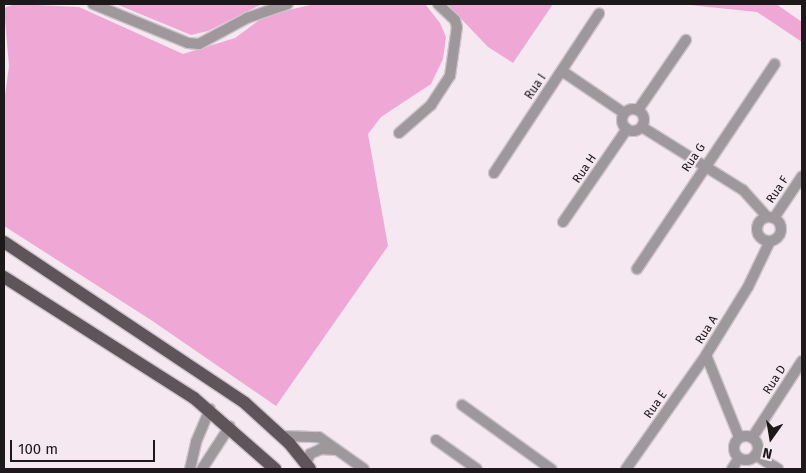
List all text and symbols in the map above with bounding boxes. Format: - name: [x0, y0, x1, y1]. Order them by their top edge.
- street label: Rua I: [522, 72, 550, 102]
- street label: Rua G: [679, 141, 709, 175]
- street label: Rua H: [570, 152, 600, 186]
- street label: Rua F: [764, 174, 792, 206]
- street label: Rua A: [693, 313, 721, 347]
- street label: Rua D: [760, 363, 790, 397]
- street label: Rua E: [641, 388, 671, 422]
- north arrow: [746, 413, 796, 463]
- scale bar: [12, 430, 158, 462]
- text: 100 m: [18, 440, 58, 458]
- text: N: [761, 444, 774, 462]

